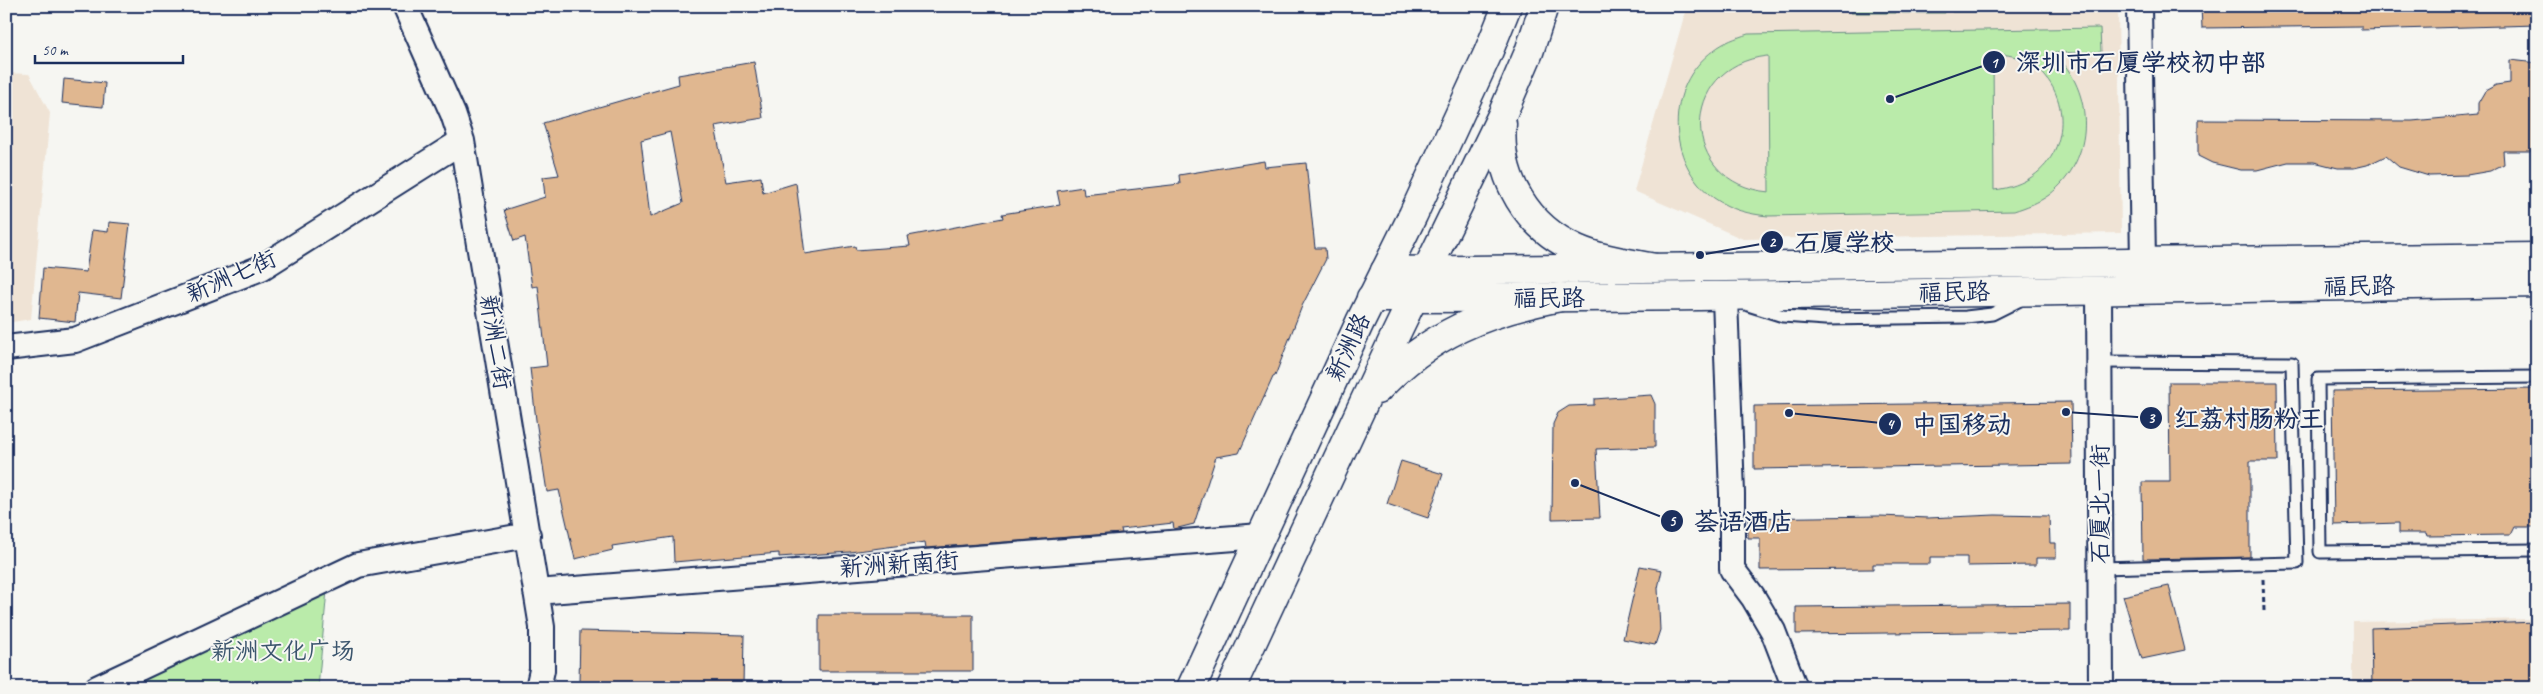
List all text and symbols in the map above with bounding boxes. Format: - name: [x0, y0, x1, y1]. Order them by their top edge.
- scale bar: [35, 32, 182, 64]
- text: 50 m: [42, 41, 69, 60]
- callout: 深圳市石厦学校初中部: [1981, 42, 2276, 82]
- text: 深圳市石厦学校初中部: [2016, 47, 2266, 79]
- text: 1: [1991, 54, 2000, 73]
- callout: 石厦学校: [1760, 222, 1905, 262]
- text: 石厦学校: [1795, 227, 1895, 259]
- text: 2: [1769, 233, 1777, 252]
- street label: 新洲七街: [181, 243, 281, 309]
- street label: 福民路: [2323, 270, 2395, 302]
- street label: 福民路: [1918, 276, 1990, 308]
- street label: 福民路: [1513, 283, 1585, 313]
- street label: 新洲二街: [474, 292, 518, 392]
- street label: 新洲路: [1319, 308, 1377, 386]
- callout: 红荔村肠粉王: [2139, 398, 2334, 438]
- text: 红荔村肠粉王: [2174, 403, 2324, 435]
- callout: 中国移动: [1877, 404, 2022, 444]
- text: 中国移动: [1912, 409, 2012, 441]
- text: 3: [2148, 409, 2156, 428]
- text: 4: [1887, 415, 1896, 434]
- street label: 石厦北一街: [2085, 444, 2115, 564]
- callout: 荟语酒店: [1659, 501, 1804, 541]
- text: 荟语酒店: [1694, 506, 1794, 538]
- text: 5: [1669, 512, 1677, 531]
- street label: 新洲新南街: [838, 545, 960, 583]
- park label: 新洲文化广场: [211, 636, 355, 666]

